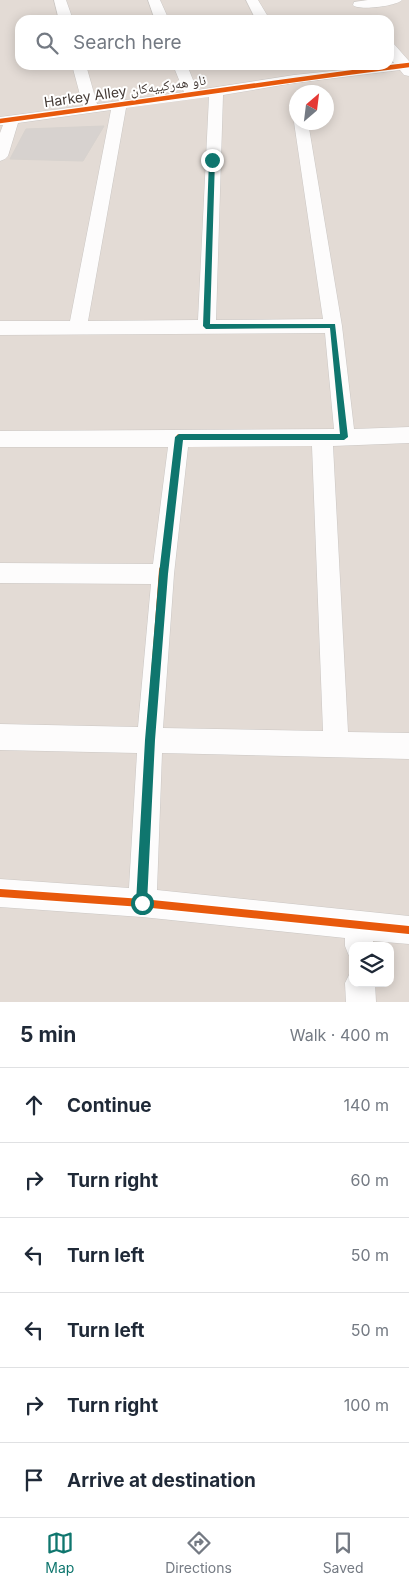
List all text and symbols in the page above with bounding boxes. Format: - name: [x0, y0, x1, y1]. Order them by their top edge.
- search box: [15, 15, 394, 70]
- icon: search: [33, 29, 61, 57]
- text: Search here: [73, 31, 182, 54]
- street label: Harkey Alley ناو هەركييەكان: [43, 71, 207, 111]
- north arrow: [289, 85, 334, 130]
- route end: [201, 149, 224, 172]
- route start: [131, 892, 154, 915]
- map controls: [349, 942, 394, 987]
- button: layers: [349, 942, 394, 987]
- text: 5 min: [20, 1022, 76, 1047]
- text: Walk · 400 m: [290, 1025, 389, 1045]
- icon: ahead: [20, 1091, 48, 1119]
- text: Continue: [67, 1094, 152, 1117]
- text: 140 m: [344, 1095, 389, 1115]
- icon: right: [20, 1166, 48, 1194]
- text: Turn right: [67, 1169, 158, 1192]
- text: 60 m: [350, 1170, 389, 1190]
- icon: left: [20, 1241, 48, 1269]
- text: Turn left: [67, 1244, 145, 1267]
- text: 50 m: [351, 1245, 389, 1265]
- icon: left: [20, 1316, 48, 1344]
- text: Turn left: [67, 1319, 145, 1342]
- text: 50 m: [351, 1320, 389, 1340]
- icon: right: [20, 1391, 48, 1419]
- text: Turn right: [67, 1394, 158, 1417]
- text: 100 m: [344, 1395, 389, 1415]
- icon: arrive: [20, 1466, 48, 1494]
- text: Arrive at destination: [67, 1469, 256, 1492]
- tab: Map: [45, 1529, 74, 1576]
- tab: Directions: [165, 1529, 232, 1576]
- tab: Saved: [323, 1529, 364, 1576]

